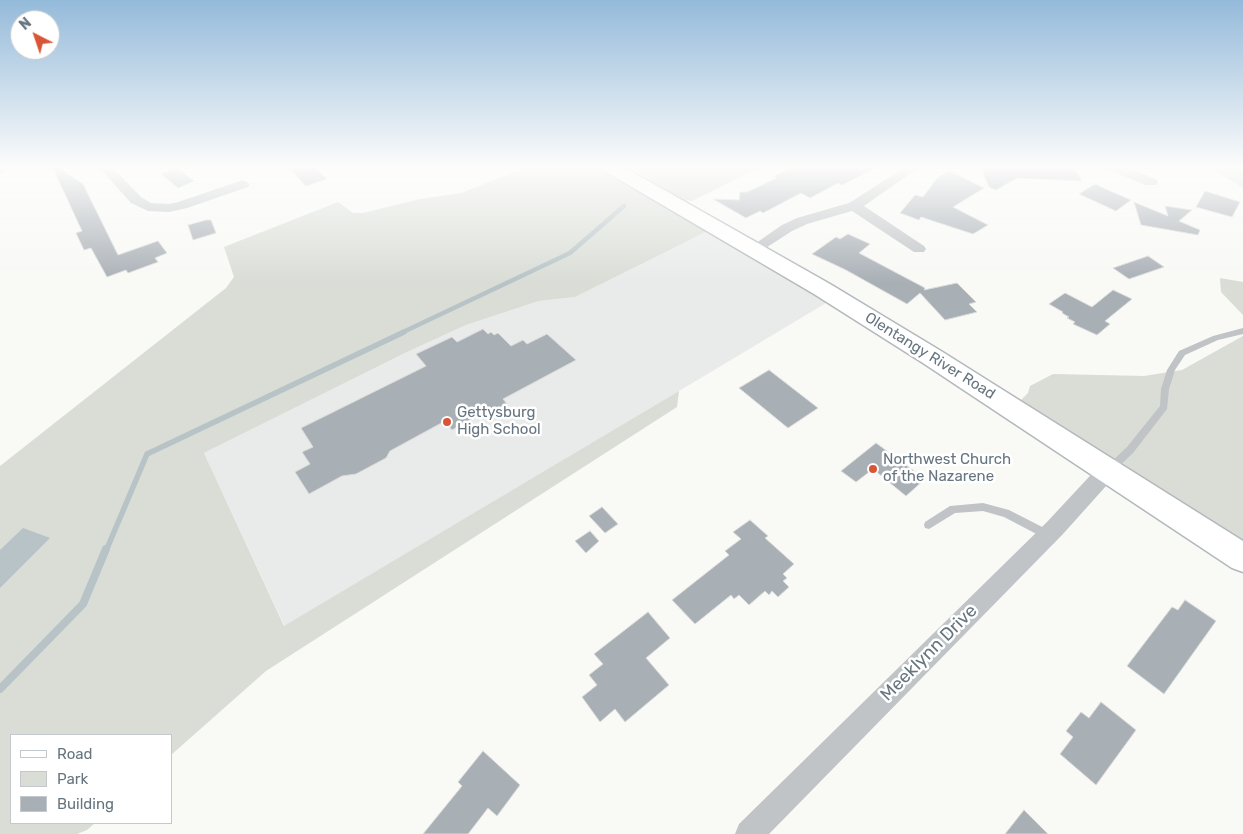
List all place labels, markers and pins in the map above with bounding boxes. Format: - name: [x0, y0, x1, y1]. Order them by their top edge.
- place label: Gettysburg High School: [457, 404, 541, 439]
- marker: Gettysburg High School: [441, 416, 453, 428]
- place label: Northwest Church of the Nazarene: [883, 451, 1011, 486]
- marker: Northwest Church of the Nazarene: [867, 463, 879, 475]

